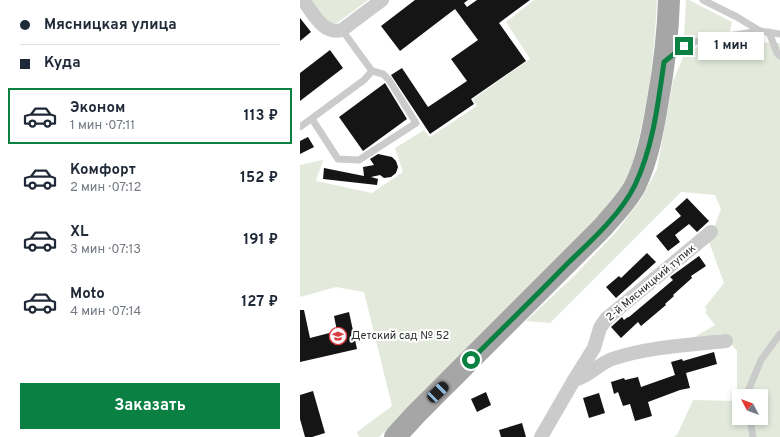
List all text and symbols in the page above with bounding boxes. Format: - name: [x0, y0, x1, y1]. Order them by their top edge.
- text: Мясницкая улица: [44, 16, 177, 35]
- callout: 1 мин: [698, 32, 764, 60]
- route end: [675, 37, 693, 55]
- text: 1 мин: [714, 38, 748, 54]
- text: Куда: [44, 54, 81, 73]
- icon: car: [22, 98, 58, 134]
- text: Эконом: [70, 99, 125, 118]
- text: 113 ₽: [243, 107, 278, 126]
- text: 1 мин · 07:11: [70, 118, 135, 134]
- icon: car: [22, 160, 58, 196]
- text: Комфорт: [70, 161, 136, 180]
- text: 152 ₽: [240, 169, 278, 188]
- text: 2 мин · 07:12: [70, 180, 141, 196]
- icon: car: [22, 222, 58, 258]
- text: XL: [70, 223, 88, 242]
- text: 191 ₽: [243, 231, 278, 250]
- street label: 2-й Мясницкий тупик: [603, 241, 699, 325]
- text: 3 мин · 07:13: [70, 242, 141, 258]
- icon: car: [22, 284, 58, 320]
- text: Moto: [70, 285, 105, 304]
- text: 127 ₽: [241, 293, 278, 312]
- text: 4 мин · 07:14: [70, 304, 141, 320]
- school or university icon: Детский сад № 52: [328, 326, 348, 346]
- place label: Детский сад № 52: [351, 329, 449, 343]
- route start: [462, 351, 480, 369]
- car: [425, 379, 451, 405]
- button: Заказать: [20, 383, 280, 429]
- north arrow: [732, 389, 768, 425]
- map controls: [732, 389, 768, 425]

